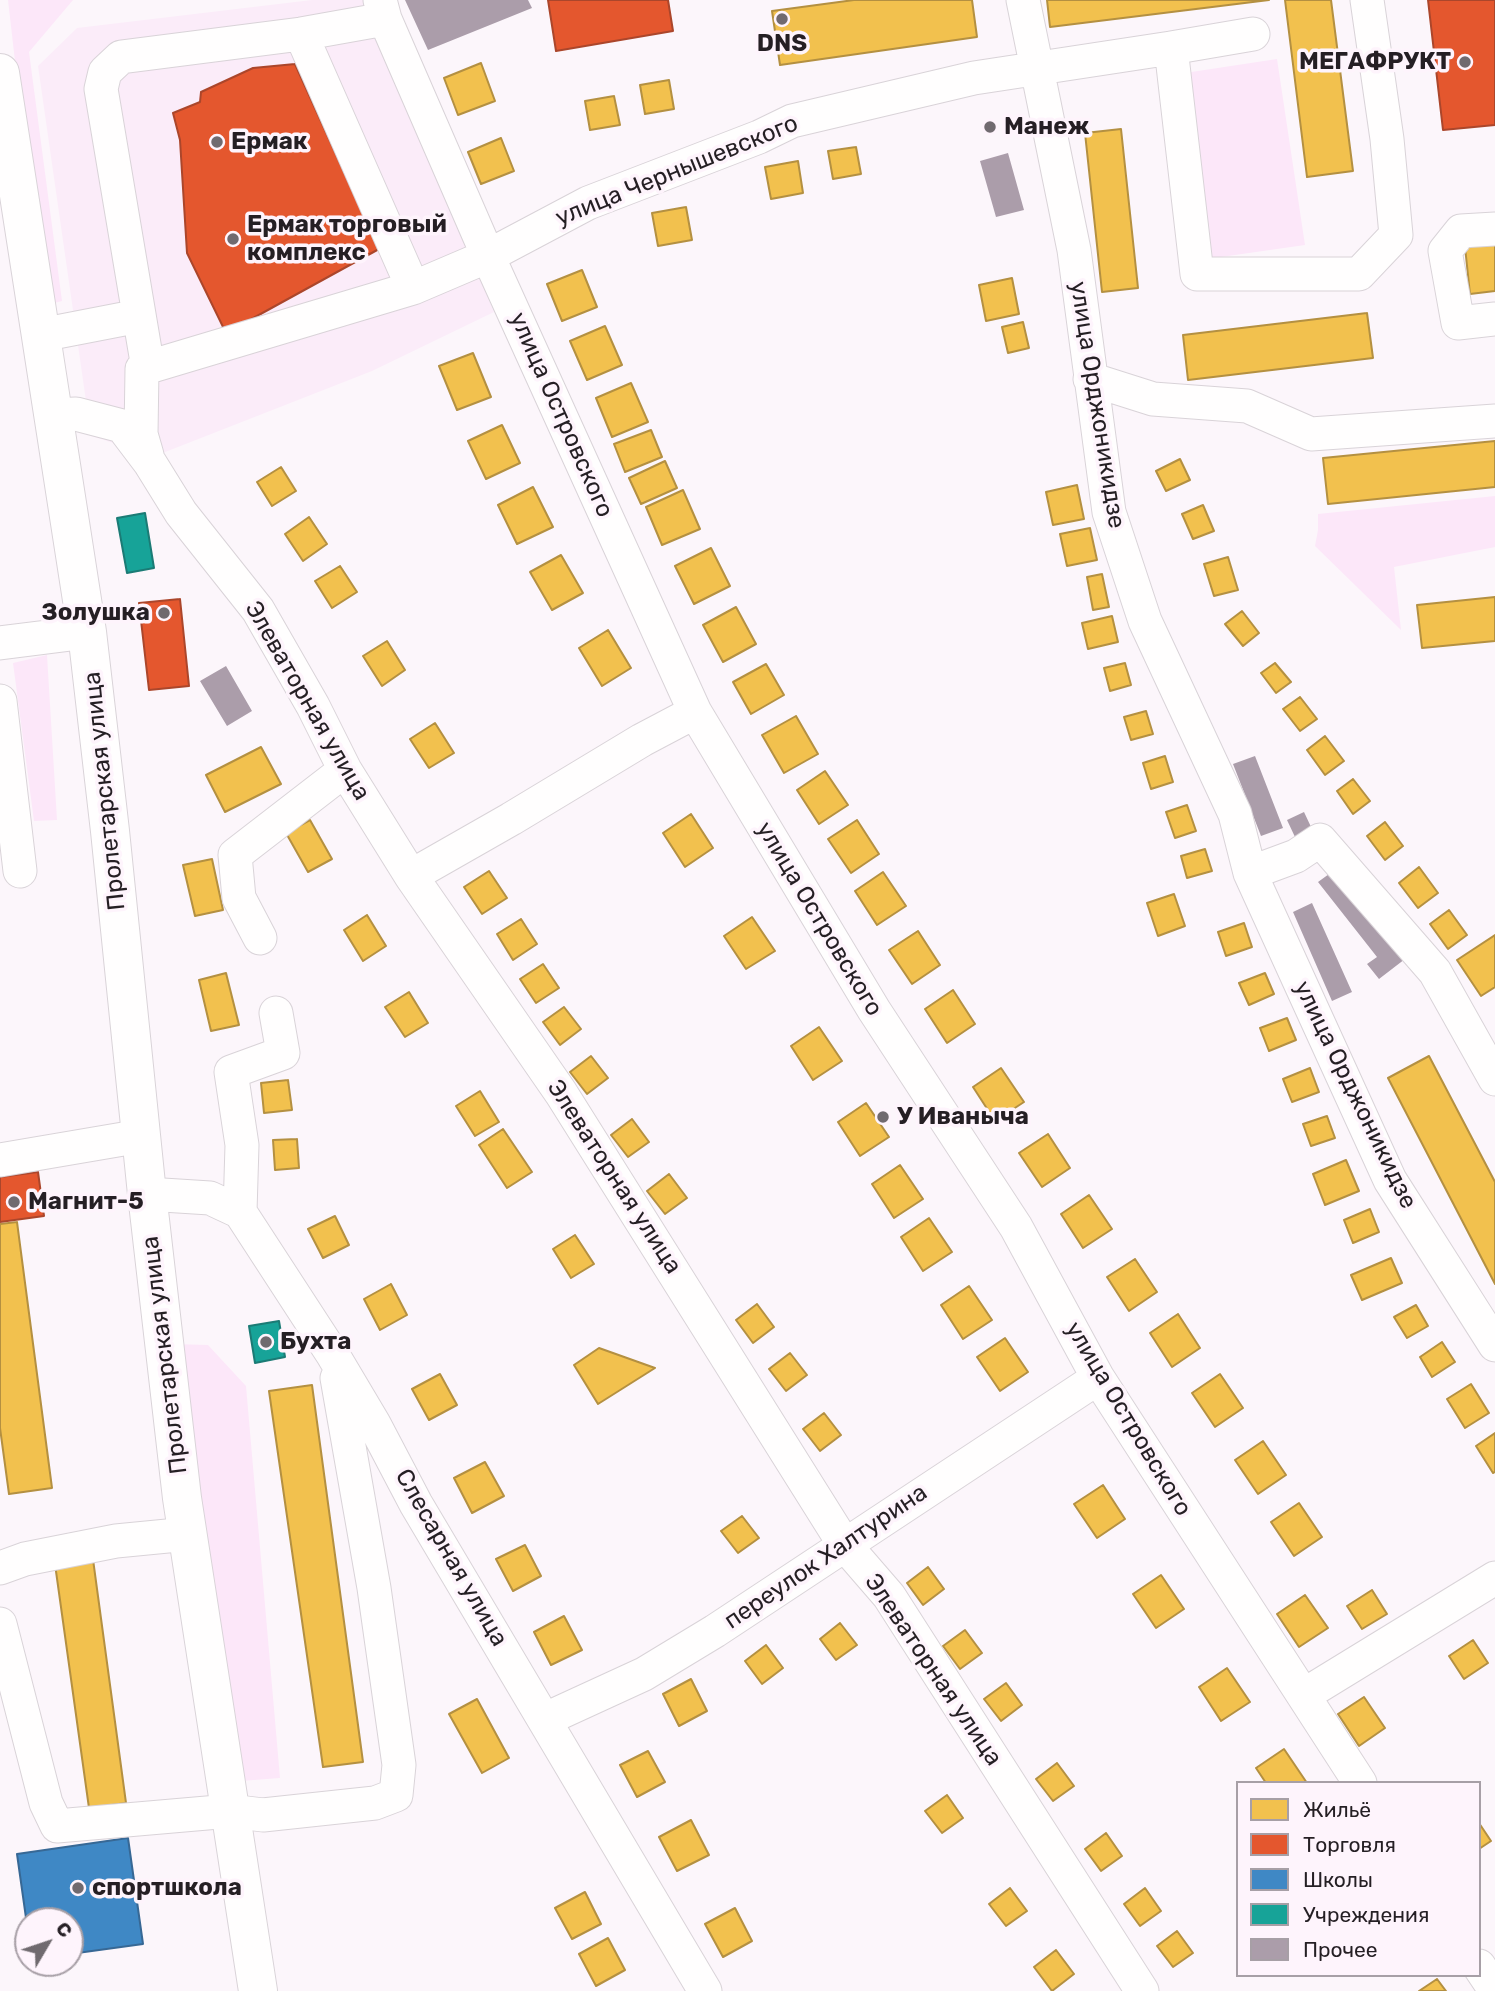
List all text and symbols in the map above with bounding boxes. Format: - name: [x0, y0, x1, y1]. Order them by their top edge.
- marker: DNS: [774, 11, 790, 27]
- place label: DNS: [757, 30, 807, 58]
- place label: МЕГАФРУКТ: [1299, 48, 1451, 76]
- marker: МЕГАФРУКТ: [1457, 54, 1473, 70]
- street label: улица Чернышевского: [552, 109, 802, 233]
- place label: Манеж: [1004, 113, 1090, 141]
- marker: Манеж: [982, 119, 998, 135]
- place label: Ермак: [231, 128, 308, 156]
- marker: Ермак: [209, 134, 225, 150]
- place label: Ермак торговый комплекс: [247, 211, 447, 267]
- marker: Ермак торговый комплекс: [225, 231, 241, 247]
- street label: улица Орджоникидзе: [1063, 279, 1131, 531]
- street label: улица Островского: [503, 308, 619, 522]
- street label: Элеваторная улица: [238, 596, 376, 806]
- place label: Золушка: [42, 599, 150, 627]
- marker: Золушка: [156, 605, 172, 621]
- street label: Пролетарская улица: [78, 670, 132, 912]
- street label: улица Островского: [750, 817, 888, 1021]
- street label: улица Орджоникидзе: [1287, 976, 1423, 1214]
- street label: Элеваторная улица: [541, 1075, 687, 1279]
- place label: У Иваныча: [897, 1103, 1029, 1131]
- marker: У Иваныча: [875, 1109, 891, 1125]
- place label: Магнит-5: [28, 1188, 144, 1216]
- marker: Магнит-5: [6, 1194, 22, 1210]
- street label: Пролетарская улица: [136, 1234, 194, 1476]
- street label: улица Островского: [1059, 1317, 1197, 1521]
- place label: Бухта: [280, 1328, 351, 1356]
- marker: Бухта: [258, 1334, 274, 1350]
- street label: Слесарная улица: [389, 1464, 513, 1652]
- street label: переулок Халтурина: [719, 1478, 933, 1636]
- street label: Элеваторная улица: [858, 1569, 1008, 1771]
- legend: [1236, 1781, 1481, 1977]
- text: Жильё: [1303, 1797, 1371, 1822]
- text: Торговля: [1303, 1832, 1396, 1857]
- text: Школы: [1303, 1867, 1373, 1892]
- place label: спортшкола: [92, 1874, 242, 1902]
- marker: спортшкола: [70, 1880, 86, 1896]
- text: Учреждения: [1303, 1902, 1429, 1927]
- north arrow: [14, 1907, 84, 1977]
- text: С: [51, 1917, 77, 1942]
- text: Прочее: [1303, 1937, 1378, 1962]

